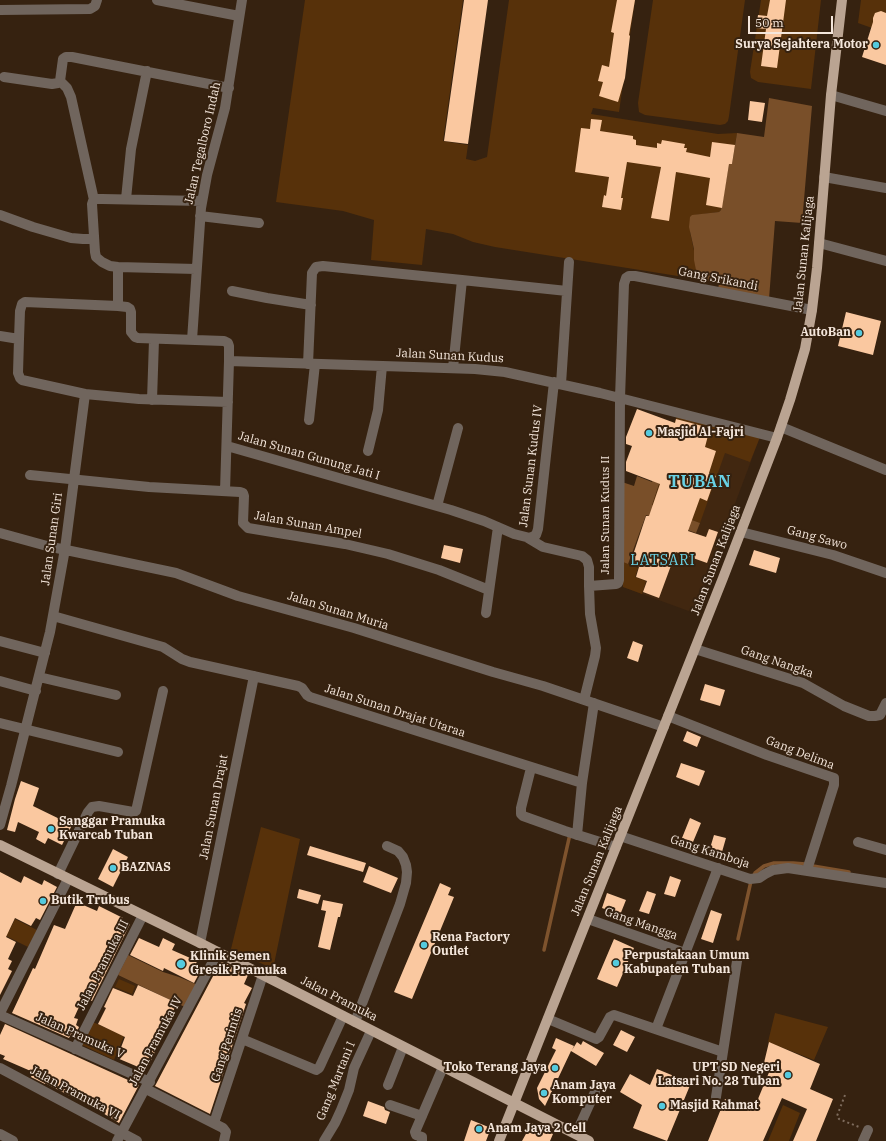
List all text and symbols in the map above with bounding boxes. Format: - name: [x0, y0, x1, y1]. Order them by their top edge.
- scale bar: [750, 8, 835, 34]
- text: 50 m: [755, 15, 784, 30]
- place label: Surya Sejahtera Motor: [735, 38, 868, 52]
- marker: Surya Sejahtera Motor: [871, 40, 881, 50]
- street label: Jalan Tegalboro Indah: [182, 80, 224, 206]
- street label: Jalan Sunan Kalijaga: [791, 195, 817, 313]
- street label: Gang Srikandi: [677, 264, 759, 294]
- place label: AutoBan: [800, 326, 851, 340]
- marker: AutoBan: [854, 328, 864, 338]
- street label: Jalan Sunan Kudus: [396, 346, 504, 366]
- street label: Jalan Sunan Kudus IV: [516, 404, 546, 528]
- place label: Masjid Al-Fajri: [657, 426, 744, 440]
- marker: Masjid Al-Fajri: [644, 428, 654, 438]
- street label: Jalan Sunan Gunung Jati I: [237, 429, 381, 483]
- street label: Jalan Sunan Kudus II: [599, 455, 613, 575]
- district label: TUBAN: [668, 472, 732, 492]
- street label: Jalan Sunan Giri: [38, 492, 66, 586]
- street label: Jalan Sunan Kalijaga: [688, 503, 744, 617]
- street label: Jalan Sunan Ampel: [253, 508, 363, 542]
- street label: Gang Sawo: [785, 523, 849, 553]
- district label: LATSARI: [630, 553, 696, 569]
- street label: Jalan Sunan Muria: [286, 589, 390, 633]
- street label: Gang Nangka: [739, 643, 815, 681]
- street label: Jalan Sunan Drajat Utaraa: [323, 681, 467, 741]
- street label: Gang Delima: [764, 733, 836, 773]
- street label: Jalan Sunan Drajat: [197, 753, 231, 861]
- street label: Jalan Sunan Kalijaga: [568, 804, 626, 918]
- place label: Sanggar Pramuka Kwarcab Tuban: [59, 815, 165, 843]
- marker: Sanggar Pramuka Kwarcab Tuban: [46, 824, 56, 834]
- street label: Gang Kamboja: [668, 832, 752, 872]
- place label: BAZNAS: [121, 861, 171, 875]
- marker: BAZNAS: [108, 863, 118, 873]
- place label: Butik Trubus: [51, 894, 130, 908]
- marker: Butik Trubus: [38, 896, 48, 906]
- street label: Gang Mangga: [602, 905, 680, 943]
- street label: Jalan Pramuka III: [74, 917, 132, 1013]
- place label: Rena Factory Outlet: [432, 931, 510, 959]
- marker: Rena Factory Outlet: [419, 940, 429, 950]
- place label: Perpustakaan Umum Kabupaten Tuban: [624, 949, 749, 977]
- place label: Klinik Semen Gresik Pramuka: [190, 950, 287, 978]
- marker: Klinik Semen Gresik Pramuka: [175, 958, 187, 970]
- marker: Perpustakaan Umum Kabupaten Tuban: [611, 958, 621, 968]
- street label: Jalan Pramuka: [298, 973, 380, 1025]
- street label: Jalan Pramuka IV: [126, 994, 186, 1088]
- street label: Gang Perintis: [208, 1006, 246, 1084]
- street label: Jalan Pramuka V: [34, 1010, 126, 1062]
- street label: Gang Martani I: [314, 1039, 358, 1123]
- place label: Toko Terang Jaya: [443, 1061, 547, 1075]
- place label: UPT SD Negeri Latsari No. 28 Tuban: [657, 1061, 780, 1089]
- street label: Jalan Pramuka VI: [28, 1063, 122, 1123]
- marker: Toko Terang Jaya: [550, 1063, 560, 1073]
- marker: UPT SD Negeri Latsari No. 28 Tuban: [783, 1070, 793, 1080]
- place label: Anam Jaya Komputer: [552, 1079, 616, 1107]
- marker: Anam Jaya Komputer: [539, 1088, 549, 1098]
- place label: Masjid Rahmat: [670, 1099, 758, 1113]
- marker: Masjid Rahmat: [657, 1101, 667, 1111]
- place label: Anam Jaya 2 Cell: [487, 1122, 586, 1136]
- marker: Anam Jaya 2 Cell: [474, 1124, 484, 1134]

